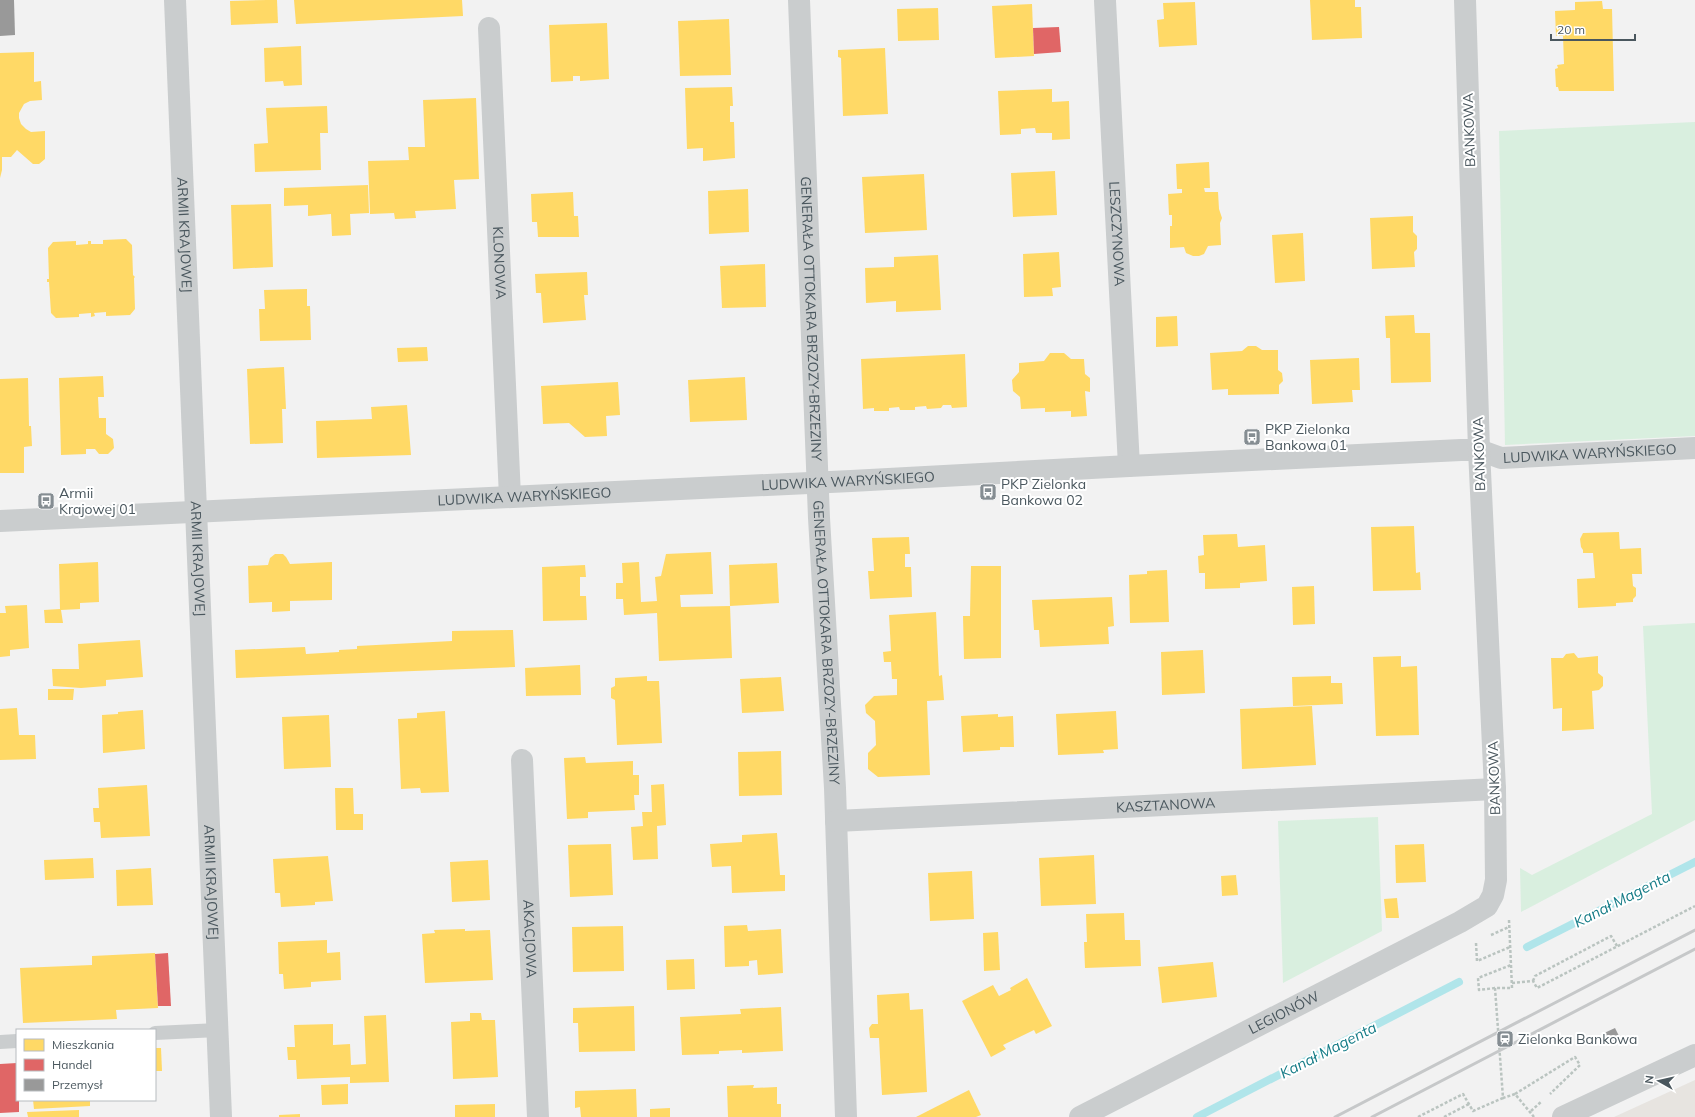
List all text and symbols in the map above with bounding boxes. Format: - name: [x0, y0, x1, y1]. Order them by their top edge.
- scale bar: [1551, 16, 1635, 42]
- text: 20 m: [1557, 22, 1585, 37]
- street label: BANKOWA: [1459, 92, 1479, 167]
- street label: GENERAŁA OTTOKARA BRZOZY-BRZEZINY: [797, 176, 826, 462]
- street label: ARMII KRAJOWEJ: [173, 177, 196, 293]
- street label: LESZCZYNOWA: [1105, 181, 1129, 287]
- street label: KLONOWA: [489, 226, 510, 300]
- street label: BANKOWA: [1469, 416, 1489, 491]
- place label: PKP Zielonka Bankowa 01: [1265, 420, 1350, 454]
- bus stop icon: PKP Zielonka Bankowa 01: [1242, 427, 1262, 447]
- street label: LUDWIKA WARYŃSKIEGO: [1502, 440, 1677, 467]
- street label: LUDWIKA WARYŃSKIEGO: [761, 467, 935, 494]
- place label: PKP Zielonka Bankowa 02: [1001, 475, 1086, 509]
- bus stop icon: PKP Zielonka Bankowa 02: [978, 482, 998, 502]
- street label: LUDWIKA WARYŃSKIEGO: [437, 483, 612, 509]
- place label: Armii Krajowej 01: [59, 484, 136, 518]
- bus stop icon: Armii Krajowej 01: [36, 491, 56, 511]
- street label: ARMII KRAJOWEJ: [187, 500, 209, 617]
- street label: GENERAŁA OTTOKARA BRZOZY-BRZEZINY: [809, 500, 844, 786]
- street label: BANKOWA: [1484, 740, 1504, 815]
- street label: KASZTANOWA: [1115, 794, 1216, 816]
- street label: ARMII KRAJOWEJ: [200, 824, 223, 940]
- water label: Kanał Magenta: [1571, 866, 1673, 932]
- street label: AKACJOWA: [519, 899, 541, 979]
- street label: LEGIONÓW: [1245, 987, 1323, 1038]
- water label: Kanał Magenta: [1277, 1017, 1379, 1083]
- legend: [16, 1029, 156, 1101]
- station icon: Zielonka Bankowa: [1495, 1029, 1515, 1049]
- place label: Zielonka Bankowa: [1518, 1030, 1638, 1048]
- text: Mieszkania: [52, 1037, 114, 1052]
- text: Handel: [52, 1057, 92, 1072]
- north arrow: [1639, 1061, 1679, 1101]
- text: N: [1642, 1075, 1657, 1085]
- text: Przemysł: [52, 1077, 103, 1092]

